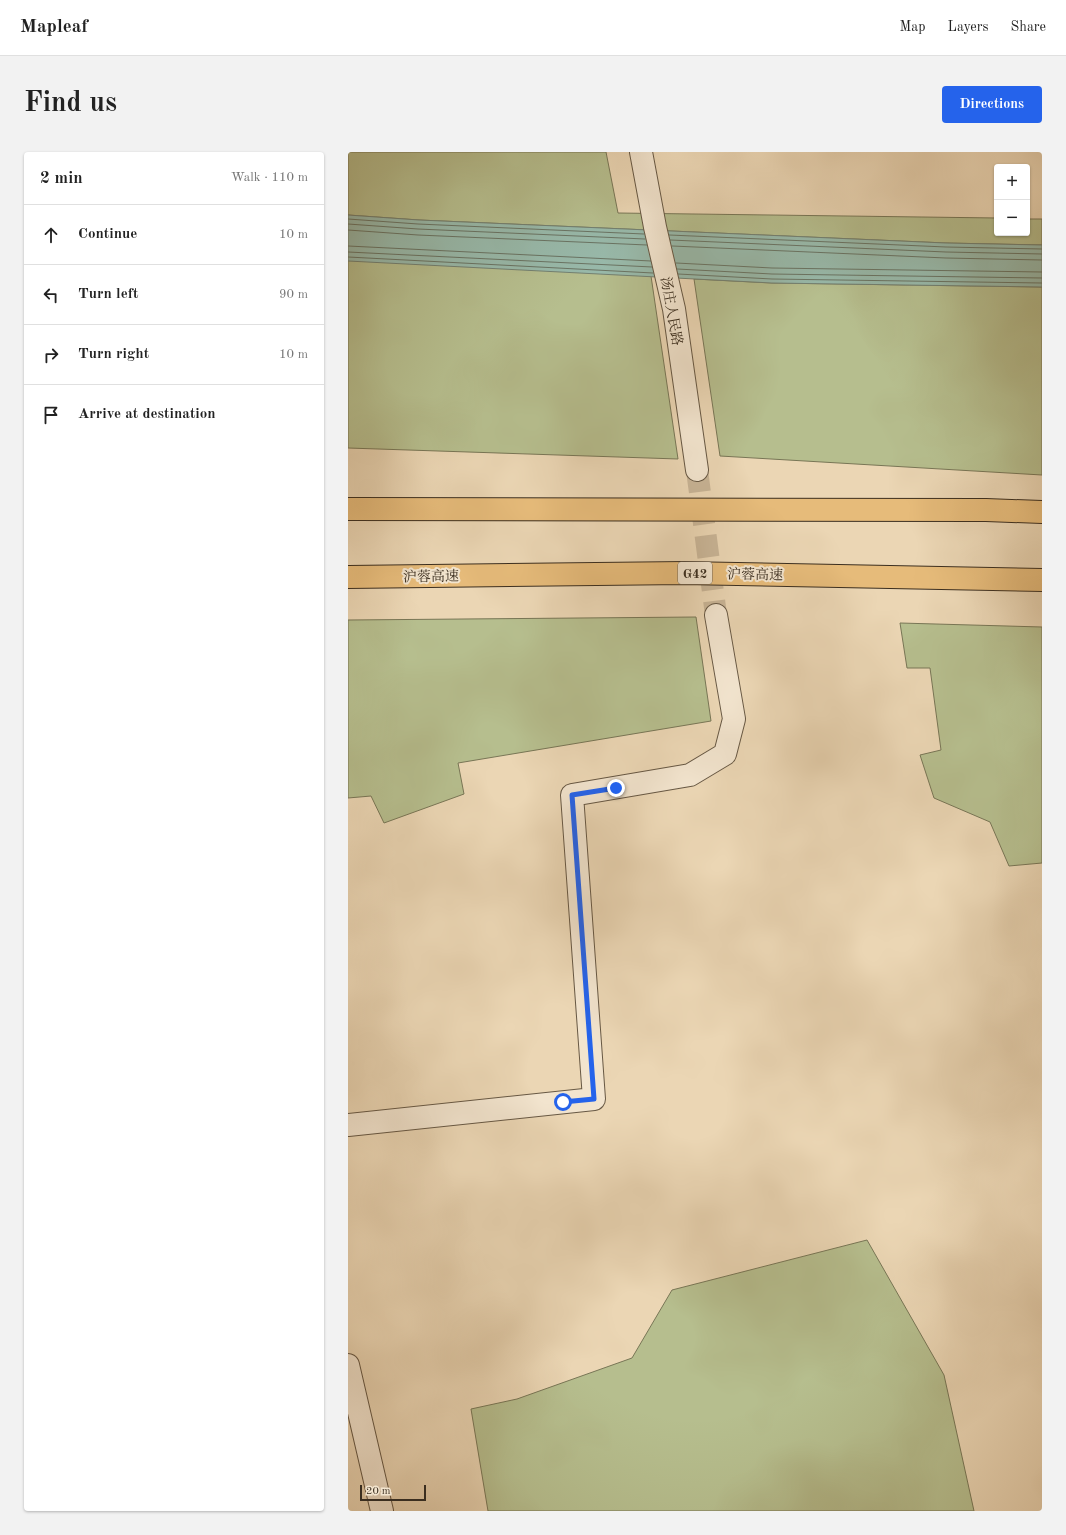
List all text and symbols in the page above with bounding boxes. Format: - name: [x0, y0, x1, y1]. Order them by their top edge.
- text: Mapleaf: [20, 18, 88, 37]
- text: Map: [900, 20, 926, 34]
- text: Layers: [948, 20, 989, 34]
- text: Share: [1011, 20, 1046, 34]
- button: Directions: [942, 86, 1042, 123]
- text: Find us: [24, 90, 117, 118]
- map controls: [994, 164, 1030, 236]
- button: +: [994, 164, 1030, 200]
- text: 2 min: [40, 170, 83, 187]
- text: Walk · 110 m: [231, 171, 308, 184]
- button: −: [994, 200, 1030, 236]
- icon: ahead: [40, 224, 62, 246]
- text: Continue: [78, 227, 137, 242]
- text: 10 m: [279, 228, 308, 241]
- street label: 汤庄人民路: [658, 275, 685, 347]
- icon: left: [40, 284, 62, 306]
- text: Turn left: [78, 287, 138, 302]
- text: 90 m: [279, 288, 308, 301]
- icon: right: [40, 344, 62, 366]
- text: Turn right: [78, 347, 149, 362]
- text: 10 m: [279, 348, 308, 361]
- icon: arrive: [40, 404, 62, 426]
- text: Arrive at destination: [78, 407, 216, 422]
- road number: G42: [678, 562, 712, 584]
- street label: 沪蓉高速: [727, 567, 783, 582]
- street label: 沪蓉高速: [403, 569, 459, 584]
- route end: [607, 779, 625, 797]
- route start: [554, 1093, 572, 1111]
- scale bar: [360, 1483, 426, 1502]
- text: 20 m: [366, 1486, 391, 1497]

